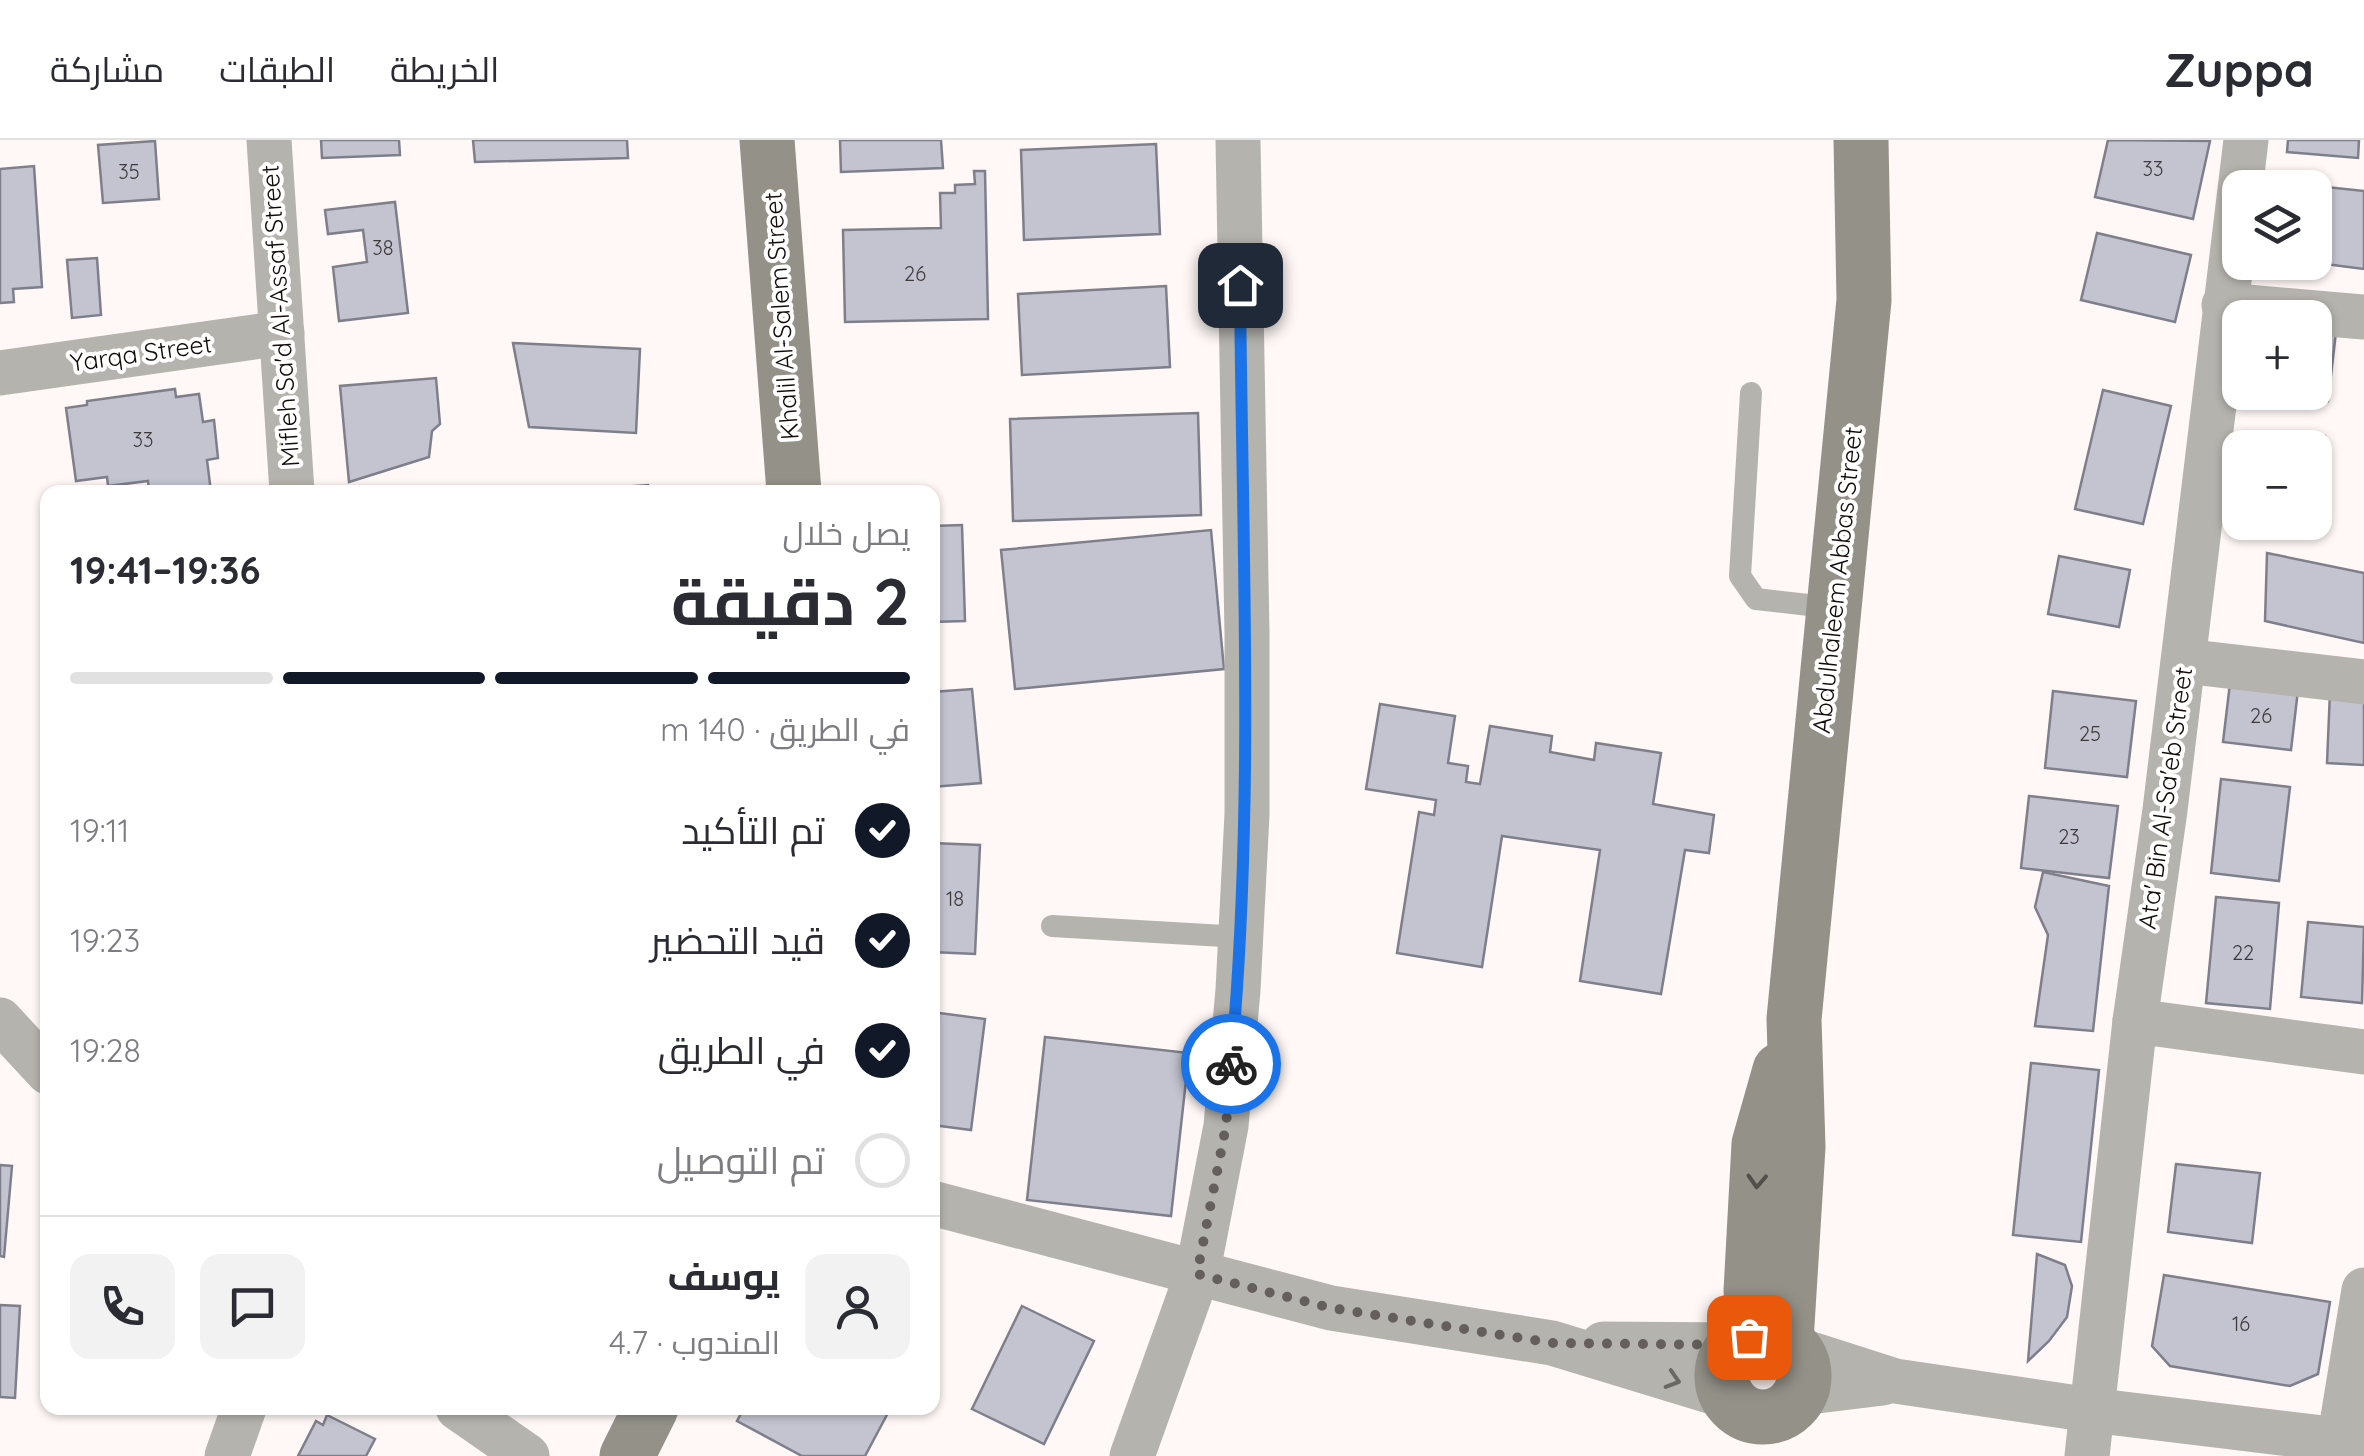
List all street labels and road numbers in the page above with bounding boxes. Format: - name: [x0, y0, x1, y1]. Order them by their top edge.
- street label: Mifleh Sa'd Al-Assaf Street: [253, 164, 306, 468]
- street label: Khalil Al-Salem Street: [756, 191, 805, 441]
- street label: Yarqa Street: [68, 327, 214, 378]
- street label: Abdulhaleem Abbas Street: [1805, 425, 1868, 735]
- street label: Ata' Bin Al-Sa'eb Street: [2131, 665, 2198, 931]

